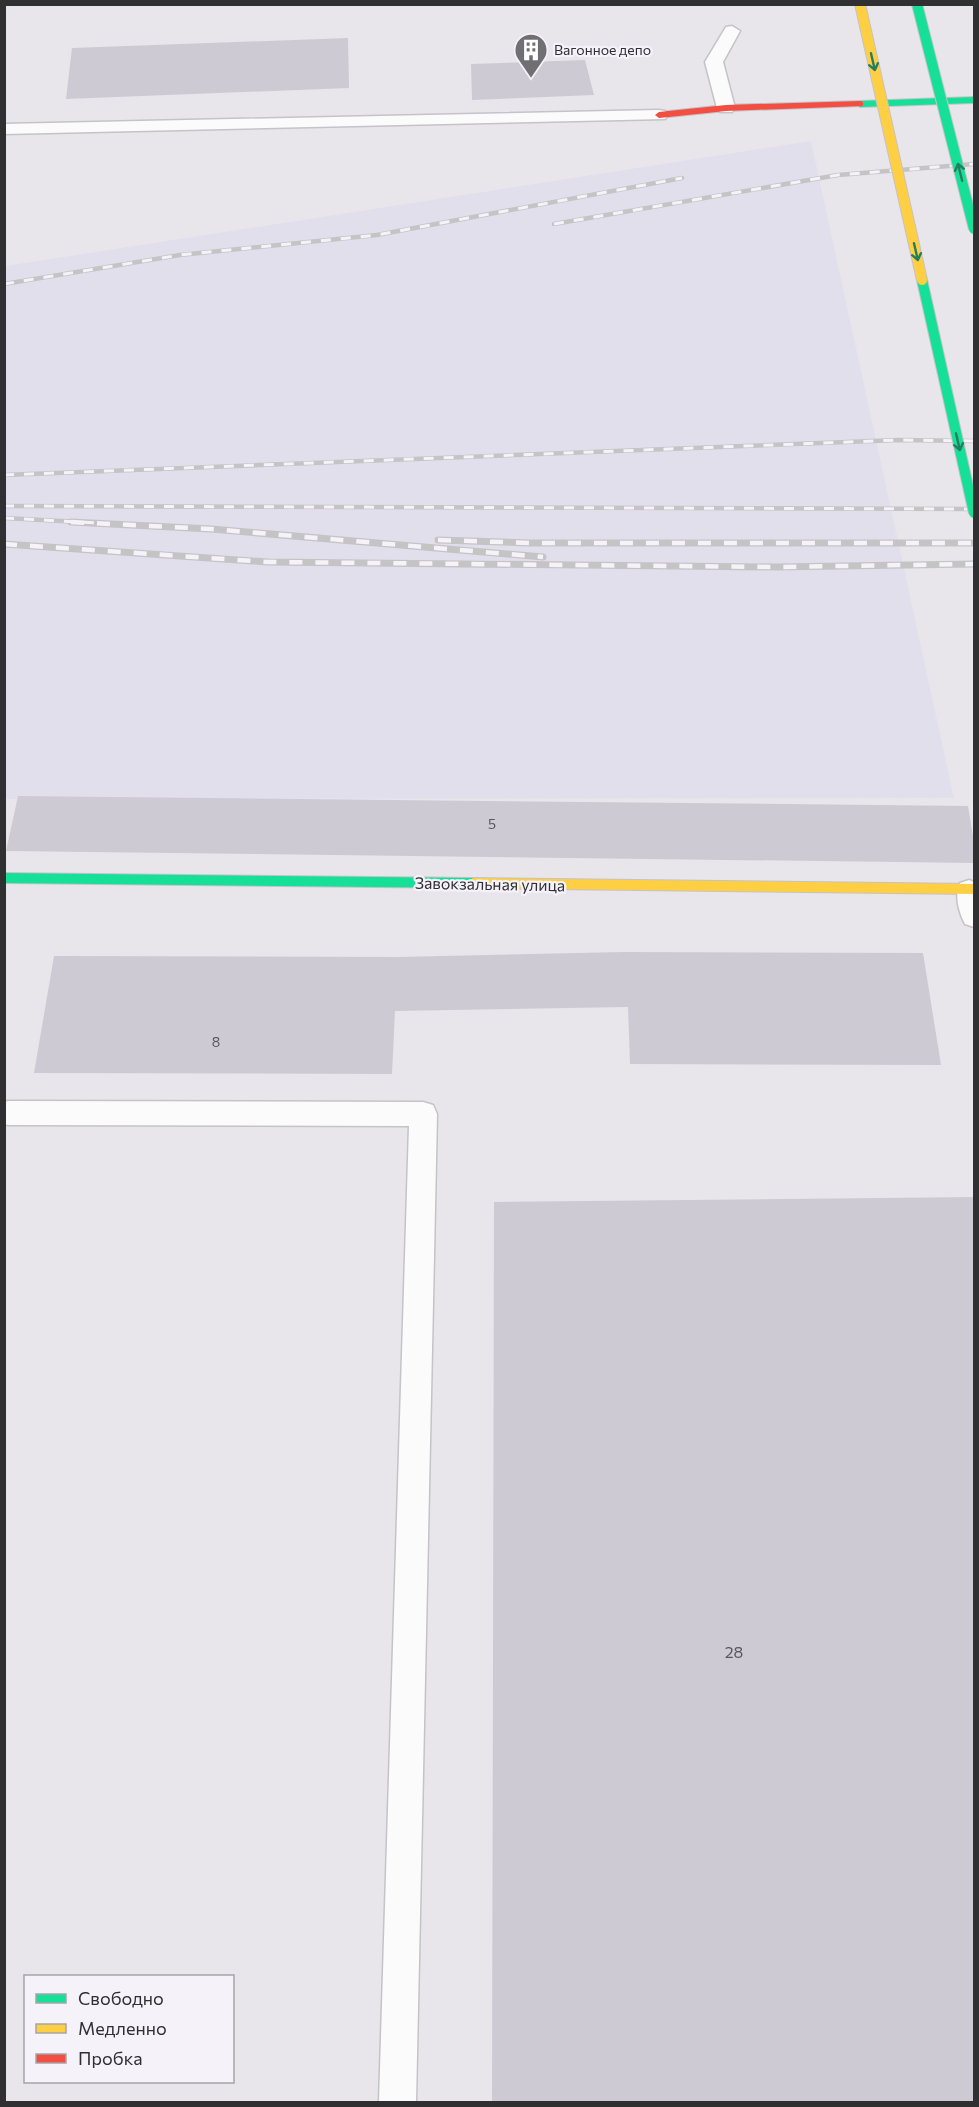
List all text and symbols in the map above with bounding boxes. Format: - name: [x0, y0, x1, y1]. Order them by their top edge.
- building icon: Вагонное депо: [513, 32, 549, 79]
- place label: Вагонное депо: [554, 41, 651, 58]
- one-way arrow: [867, 52, 879, 71]
- one-way arrow: [954, 163, 965, 182]
- one-way arrow: [910, 242, 922, 261]
- one-way arrow: [953, 432, 965, 451]
- house number: 5: [488, 815, 496, 832]
- street label: Завокзальная улица: [415, 873, 565, 894]
- house number: 8: [212, 1033, 220, 1050]
- house number: 28: [725, 1642, 743, 1661]
- legend: [24, 1975, 234, 2083]
- text: Свободно: [78, 1987, 164, 2009]
- text: Медленно: [78, 2017, 167, 2039]
- text: Пробка: [78, 2047, 143, 2069]

